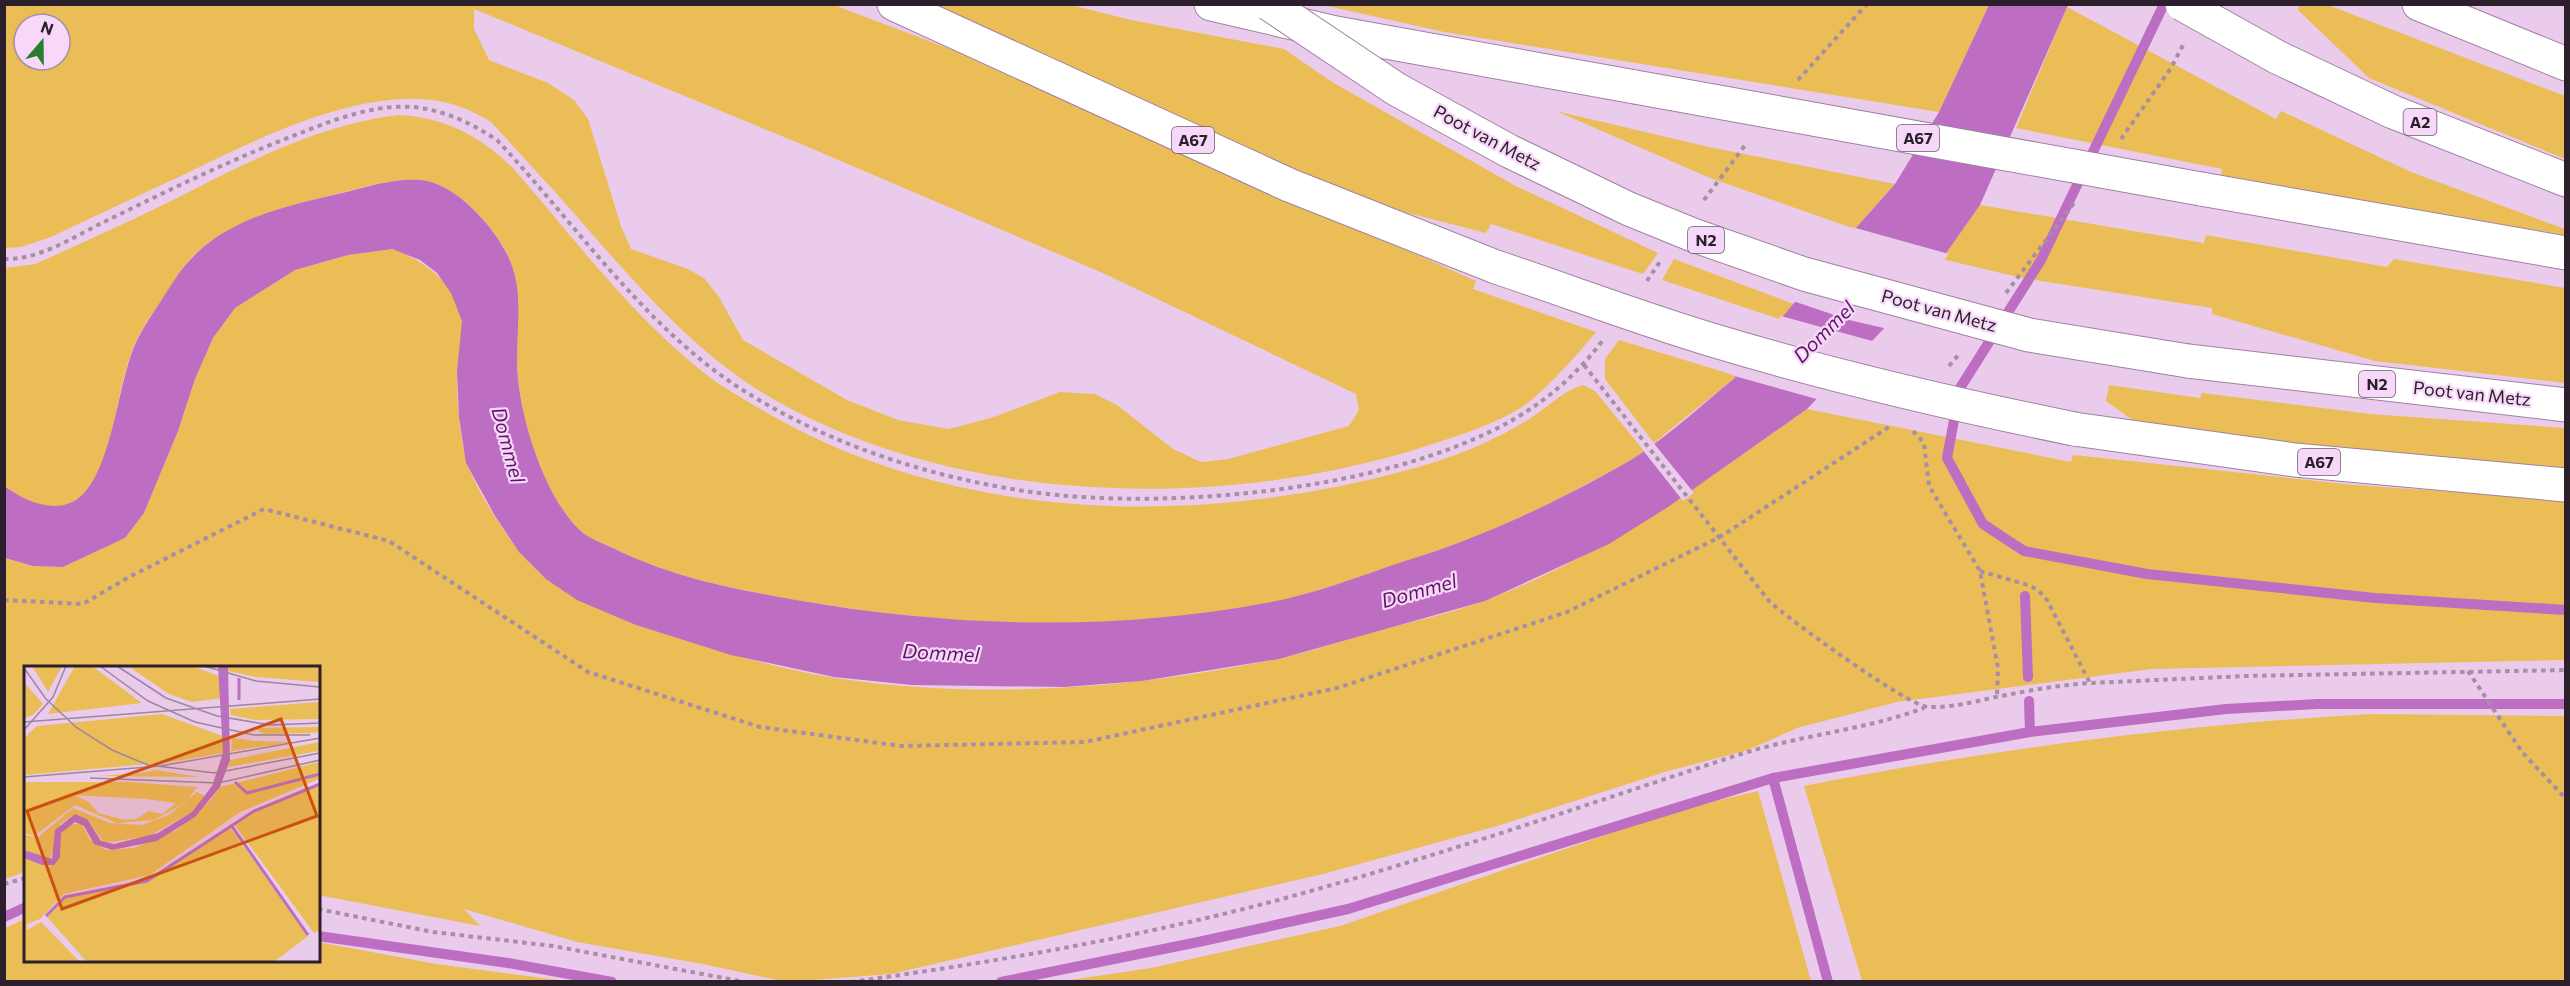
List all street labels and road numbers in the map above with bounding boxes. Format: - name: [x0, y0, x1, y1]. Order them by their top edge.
- street label: Poot van Metz: [1430, 100, 1545, 175]
- road number: A2: [2404, 109, 2436, 135]
- road number: A67: [1897, 125, 1939, 151]
- road number: A67: [1172, 127, 1214, 153]
- road number: N2: [1688, 227, 1724, 253]
- street label: Poot van Metz: [1879, 284, 1999, 336]
- road number: N2: [2359, 371, 2395, 397]
- street label: Poot van Metz: [2412, 376, 2532, 410]
- road number: A67: [2298, 449, 2340, 475]

